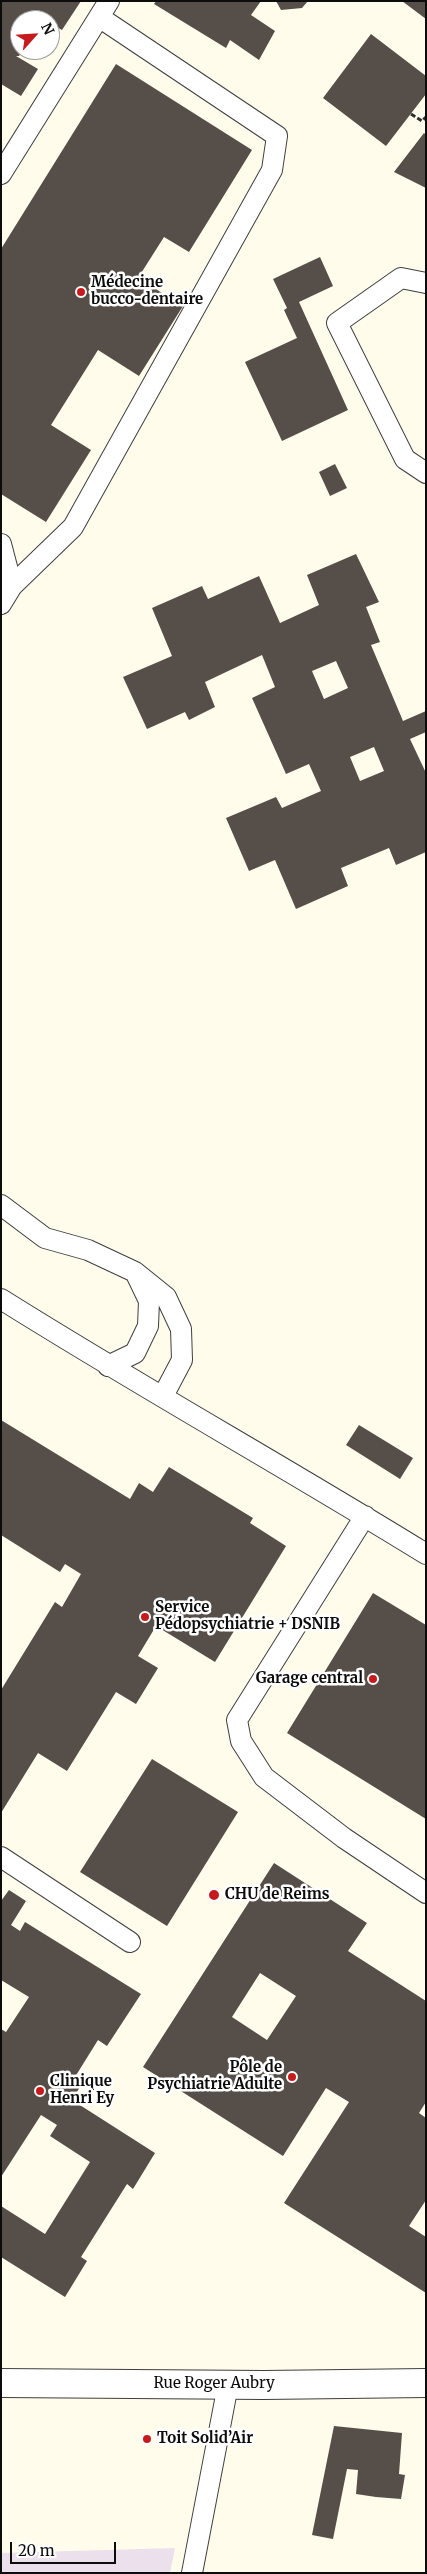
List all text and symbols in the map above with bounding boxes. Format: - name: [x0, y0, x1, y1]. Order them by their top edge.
- north arrow: [10, 10, 60, 60]
- text: N: [37, 20, 58, 38]
- place label: Médecine bucco-dentaire: [91, 274, 203, 309]
- marker: Médecine bucco-dentaire: [75, 286, 87, 298]
- place label: Service Pédopsychiatrie + DSNIB: [155, 1599, 340, 1634]
- marker: Service Pédopsychiatrie + DSNIB: [139, 1611, 151, 1623]
- place label: Garage central: [256, 1670, 363, 1688]
- marker: Garage central: [367, 1673, 379, 1685]
- place label: CHU de Reims: [225, 1886, 330, 1904]
- marker: CHU de Reims: [207, 1888, 221, 1902]
- place label: Pôle de Psychiatrie Adulte: [147, 2059, 282, 2094]
- marker: Pôle de Psychiatrie Adulte: [286, 2071, 298, 2083]
- place label: Clinique Henri Ey: [50, 2073, 114, 2108]
- marker: Clinique Henri Ey: [34, 2085, 46, 2097]
- street label: Rue Roger Aubry: [153, 2375, 275, 2393]
- place label: Toit Solid’Air: [157, 2430, 253, 2448]
- marker: Toit Solid’Air: [141, 2433, 153, 2445]
- scale bar: [12, 2532, 119, 2564]
- text: 20 m: [18, 2541, 55, 2560]

